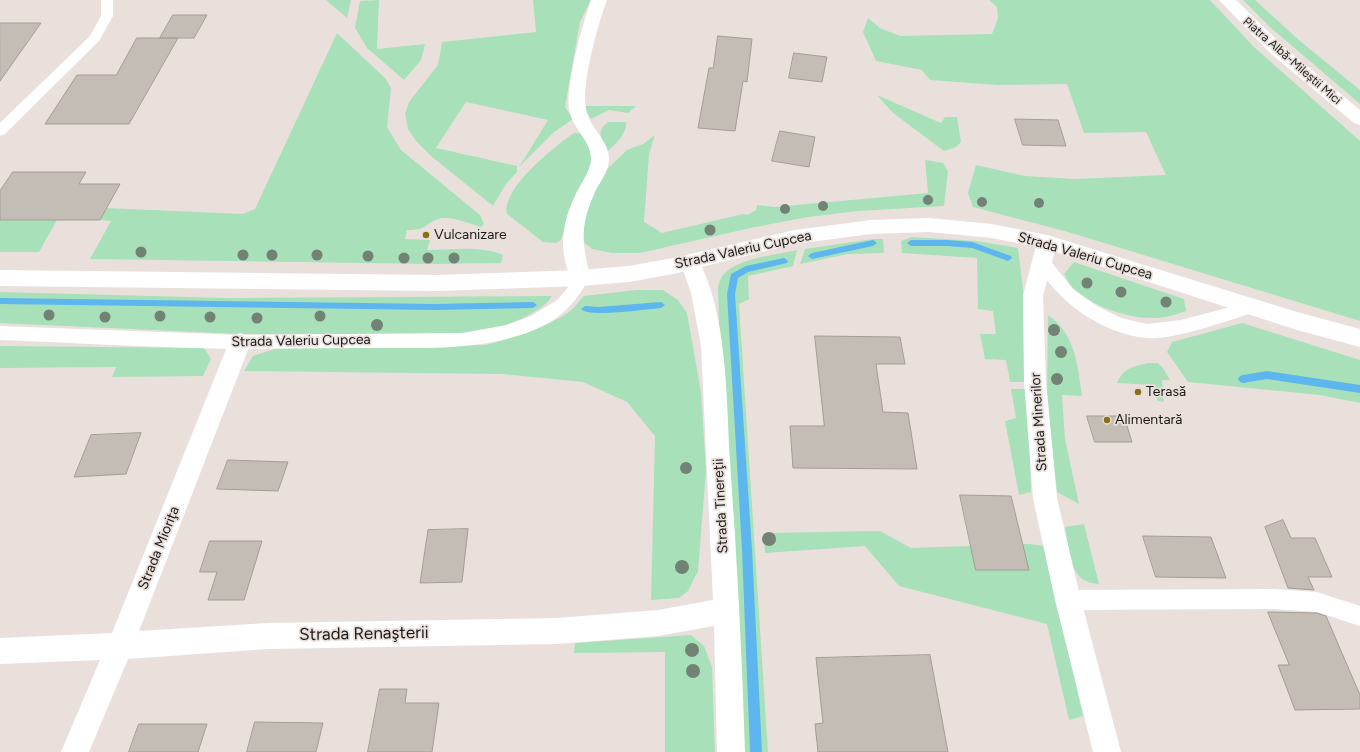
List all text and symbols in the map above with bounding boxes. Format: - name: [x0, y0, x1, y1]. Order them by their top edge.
- street label: Piatra Albă-Mileștii Mici: [1240, 14, 1344, 108]
- place label: Vulcanizare: [434, 227, 507, 243]
- street label: Strada Valeriu Cupcea: [673, 227, 813, 273]
- street label: Strada Valeriu Cupcea: [1016, 229, 1154, 283]
- marker: Vulcanizare: [421, 230, 431, 240]
- street label: Strada Valeriu Cupcea: [231, 331, 371, 351]
- street label: Strada Minerilor: [1027, 372, 1051, 472]
- place label: Terasă: [1146, 384, 1186, 400]
- marker: Terasă: [1133, 387, 1143, 397]
- place label: Alimentară: [1115, 412, 1182, 428]
- marker: Alimentară: [1102, 415, 1112, 425]
- street label: Strada Tinereţii: [710, 458, 732, 554]
- street label: Strada Mioriţa: [135, 504, 183, 592]
- street label: Strada Renaşterii: [299, 623, 429, 645]

